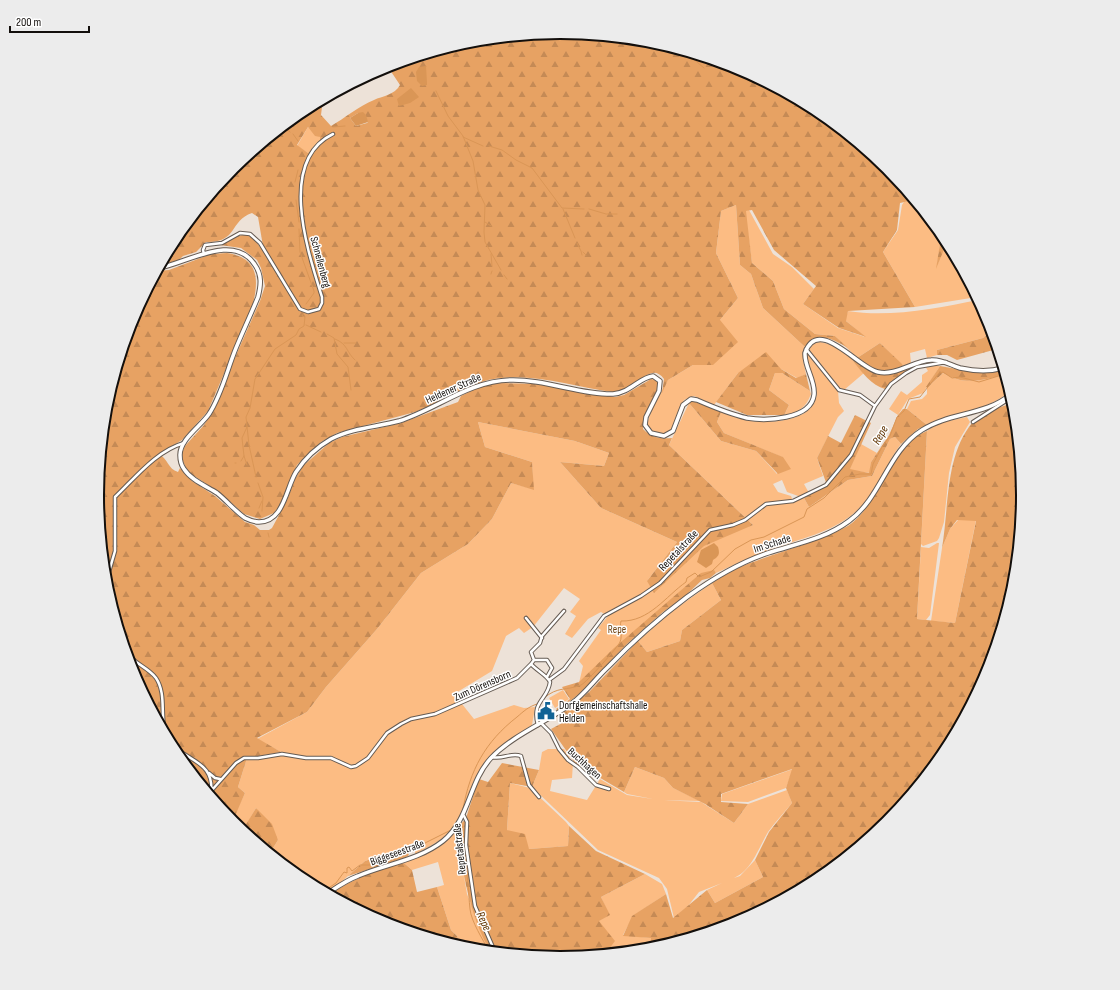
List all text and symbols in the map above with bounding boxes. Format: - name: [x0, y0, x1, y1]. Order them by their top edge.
- scale bar: [10, 8, 89, 34]
- text: 200 m: [16, 15, 42, 30]
- street label: Schnellenberg: [307, 235, 334, 290]
- street label: Heldener Straße: [423, 370, 483, 406]
- water label: Repe: [869, 423, 892, 447]
- street label: Repetalstraße: [656, 527, 701, 574]
- street label: Im Schade: [752, 531, 792, 556]
- park label: Repe: [608, 623, 626, 636]
- street label: Zum Dörensborn: [452, 667, 513, 704]
- place label: Dorfgemeinschaftshalle Helden: [559, 699, 647, 725]
- public building icon: Dorfgemeinschaftshalle Helden: [536, 701, 556, 721]
- street label: Buchhagen: [565, 745, 604, 782]
- street label: Repetalstraße: [450, 823, 469, 875]
- street label: Biggeseestraße: [368, 837, 426, 868]
- water label: Repe: [473, 909, 495, 933]

